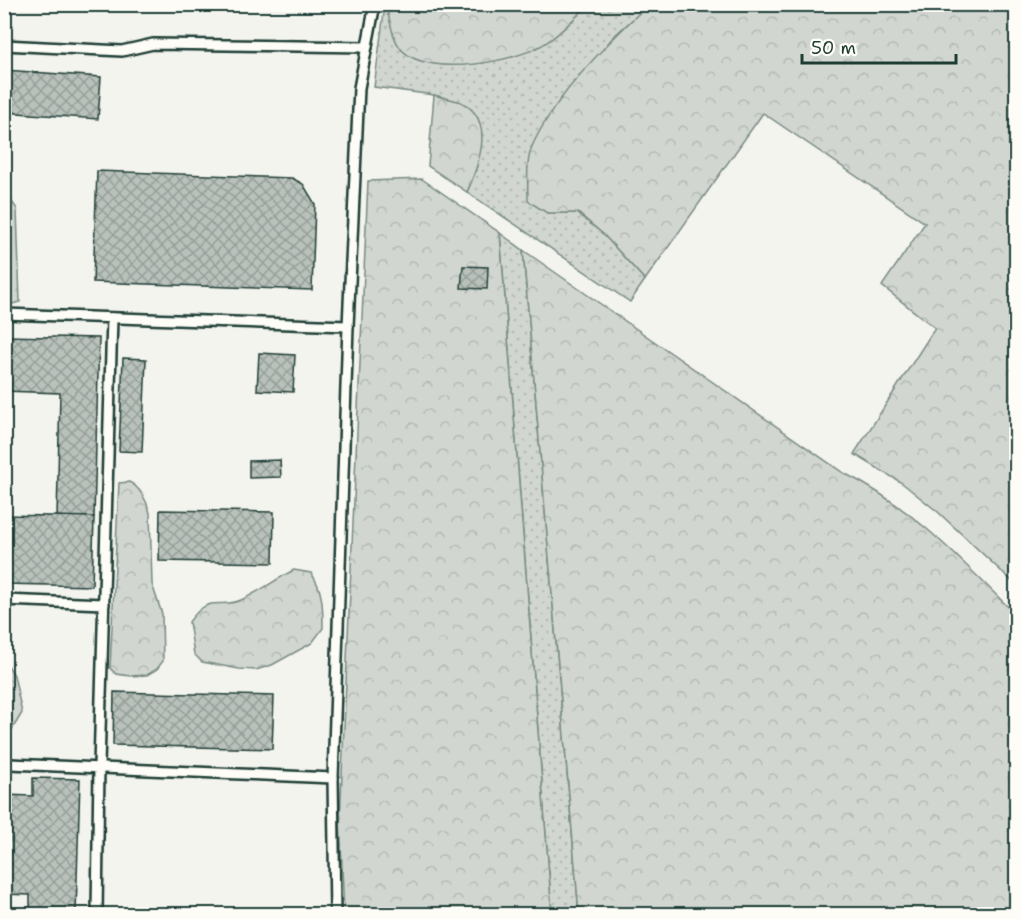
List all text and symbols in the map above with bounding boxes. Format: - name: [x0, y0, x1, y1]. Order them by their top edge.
- scale bar: [802, 27, 956, 65]
- text: 50 m: [811, 36, 856, 60]

